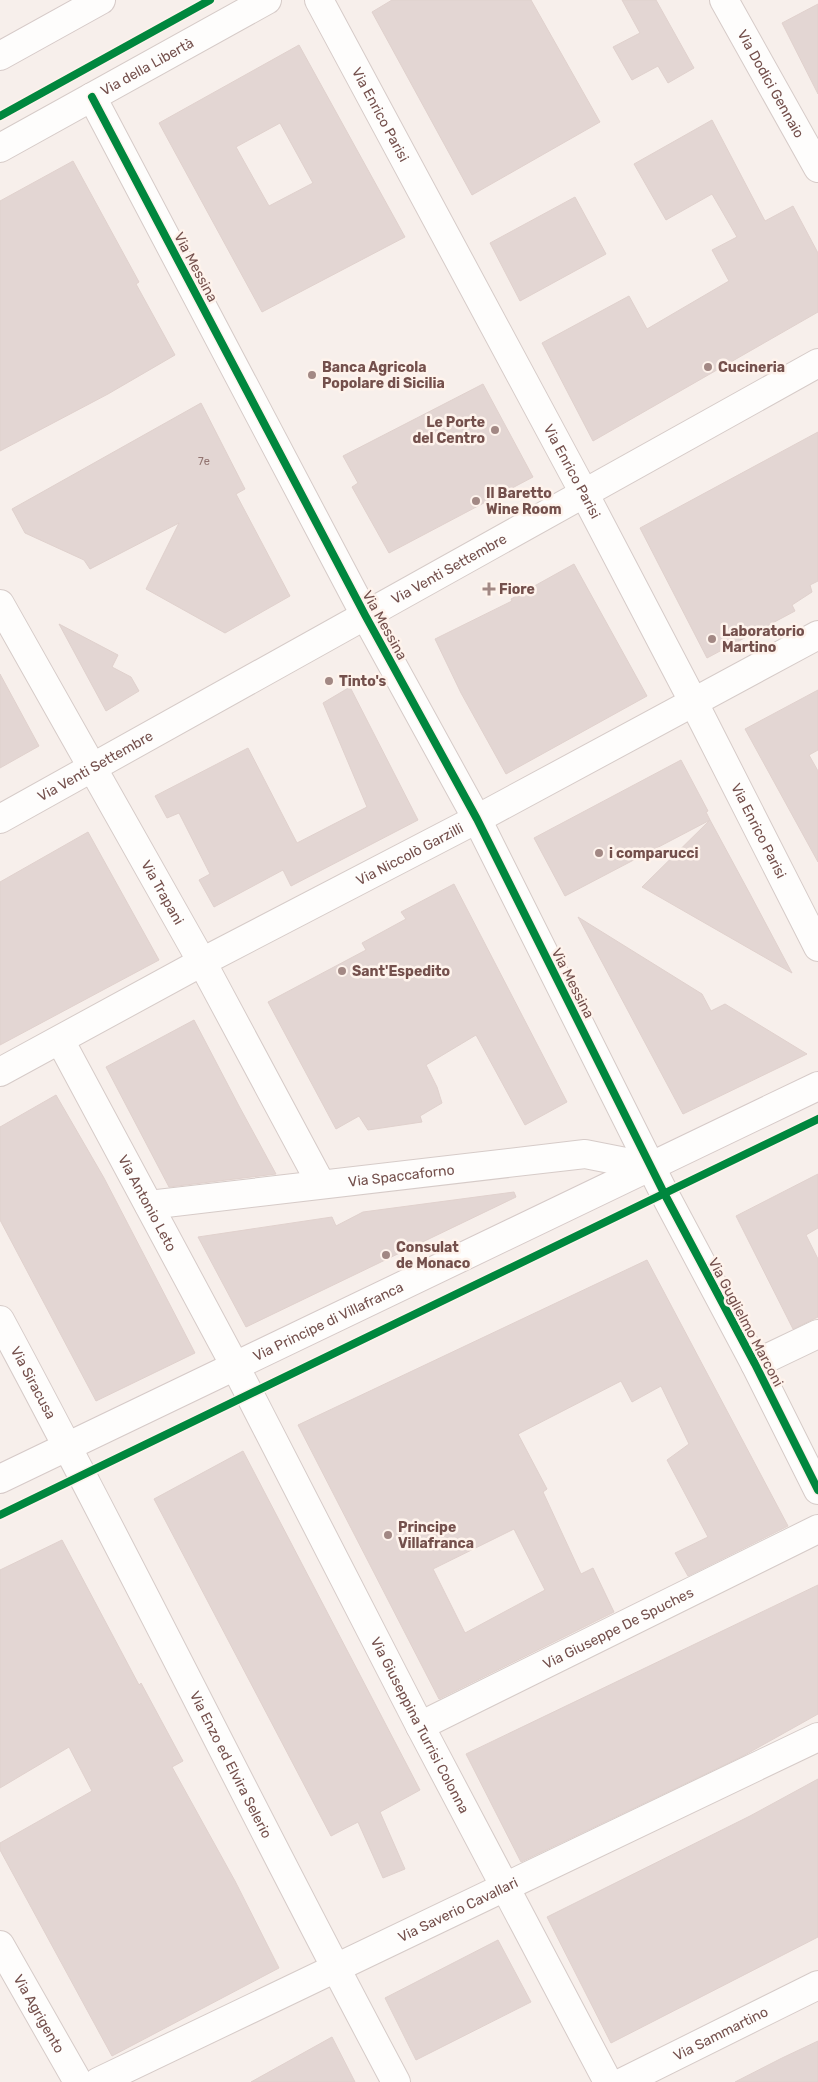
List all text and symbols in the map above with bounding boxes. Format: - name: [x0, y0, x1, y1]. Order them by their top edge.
- street label: Via Dodici Gennaio: [733, 27, 807, 141]
- street label: Via della Libertà: [98, 34, 197, 100]
- street label: Via Enrico Parisi: [348, 65, 412, 165]
- street label: Via Messina: [170, 229, 221, 305]
- place label: Banca Agricola Popolare di Sicilia: [322, 359, 445, 392]
- place label: Cucineria: [718, 359, 785, 376]
- marker: Cucineria: [702, 361, 714, 373]
- marker: Banca Agricola Popolare di Sicilia: [306, 369, 318, 381]
- place label: Le Porte del Centro: [412, 414, 485, 447]
- street label: Via Enrico Parisi: [540, 421, 604, 522]
- marker: Le Porte del Centro: [489, 424, 501, 436]
- house number: 7e: [198, 455, 210, 468]
- place label: Il Baretto Wine Room: [486, 485, 562, 518]
- marker: Il Baretto Wine Room: [470, 495, 482, 507]
- street label: Via Venti Settembre: [389, 530, 510, 608]
- place label: Fiore: [499, 581, 535, 598]
- marker: Fiore: [483, 583, 495, 595]
- street label: Via Messina: [359, 588, 411, 663]
- place label: Laboratorio Martino: [722, 623, 804, 656]
- marker: Laboratorio Martino: [706, 633, 718, 645]
- place label: Tinto's: [339, 673, 387, 690]
- marker: Tinto's: [323, 675, 335, 687]
- street label: Via Venti Settembre: [35, 727, 156, 805]
- street label: Via Enrico Parisi: [727, 780, 790, 881]
- street label: Via Niccolò Garzilli: [353, 820, 466, 889]
- place label: i comparucci: [609, 845, 699, 862]
- marker: i comparucci: [593, 847, 605, 859]
- street label: Via Trapani: [137, 857, 187, 928]
- street label: Via Messina: [548, 945, 597, 1021]
- place label: Sant'Espedito: [352, 963, 450, 980]
- marker: Sant'Espedito: [336, 965, 348, 977]
- street label: Via Antonio Leto: [114, 1152, 180, 1254]
- street label: Via Spaccaforno: [347, 1161, 455, 1191]
- place label: Consulat de Monaco: [396, 1239, 470, 1272]
- marker: Consulat de Monaco: [380, 1249, 392, 1261]
- street label: Via Guglielmo Marconi: [704, 1255, 787, 1390]
- street label: Via Principe di Villafranca: [250, 1278, 406, 1365]
- street label: Via Siracusa: [7, 1344, 59, 1422]
- place label: Principe Villafranca: [398, 1519, 474, 1552]
- marker: Principe Villafranca: [382, 1529, 394, 1541]
- street label: Via Giuseppe De Spuches: [540, 1584, 696, 1673]
- street label: Via Giuseppina Turrisi Colonna: [367, 1634, 473, 1816]
- street label: Via Enzo ed Elvira Selerio: [186, 1688, 275, 1841]
- street label: Via Saverio Cavallari: [395, 1874, 521, 1946]
- street label: Via Agrigento: [10, 1972, 68, 2056]
- street label: Via Sammartino: [671, 2003, 771, 2065]

